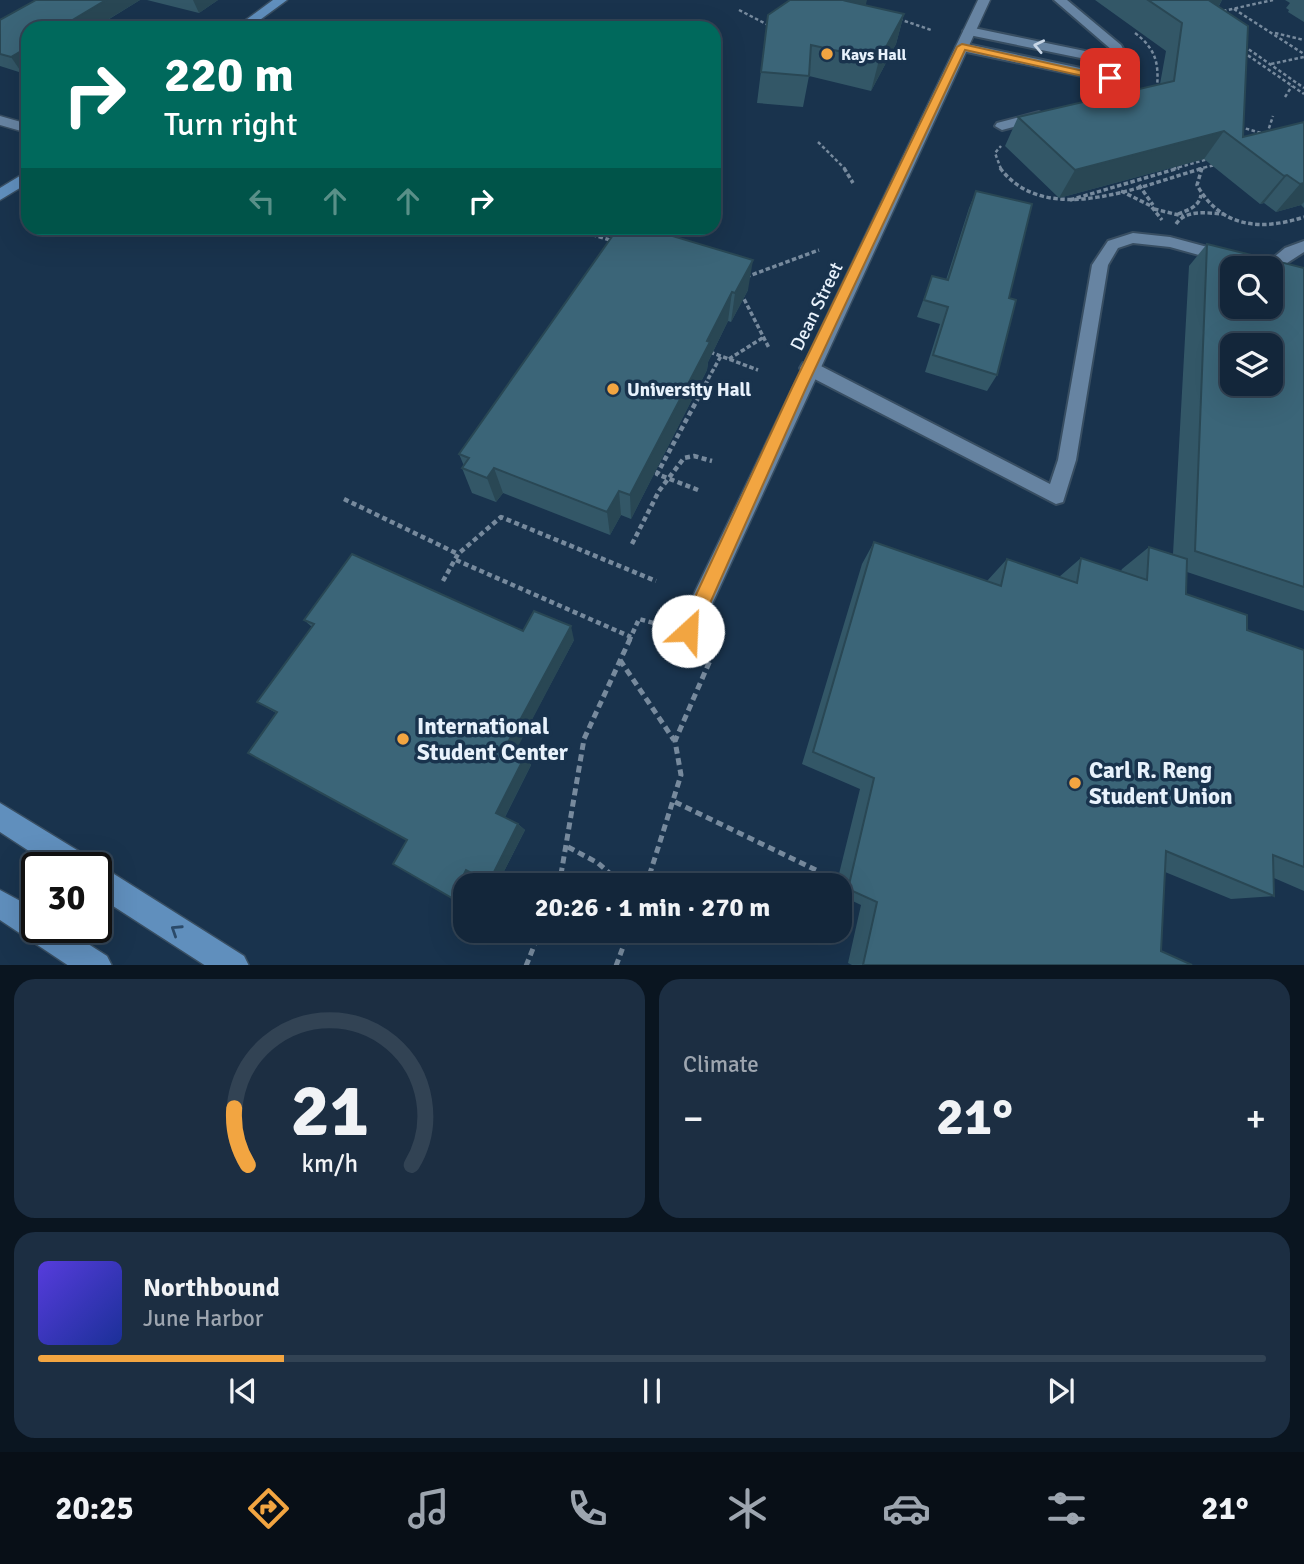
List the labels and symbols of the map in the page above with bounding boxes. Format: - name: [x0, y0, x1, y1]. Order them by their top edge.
- one-way arrow: [1033, 39, 1045, 54]
- place label: Kays Hall: [841, 45, 907, 65]
- marker: Kays Hall: [819, 46, 835, 62]
- pin: [1080, 48, 1140, 108]
- street label: Dean Street: [785, 258, 849, 355]
- place label: University Hall: [627, 378, 751, 402]
- marker: University Hall: [605, 381, 621, 397]
- position arrow: [651, 594, 725, 668]
- place label: International Student Center: [417, 712, 569, 767]
- marker: International Student Center: [395, 731, 411, 747]
- place label: Carl R. Reng Student Union: [1089, 756, 1233, 811]
- marker: Carl R. Reng Student Union: [1067, 775, 1083, 791]
- speed limit sign: 30: [21, 852, 112, 943]
- one-way arrow: [171, 926, 184, 938]

